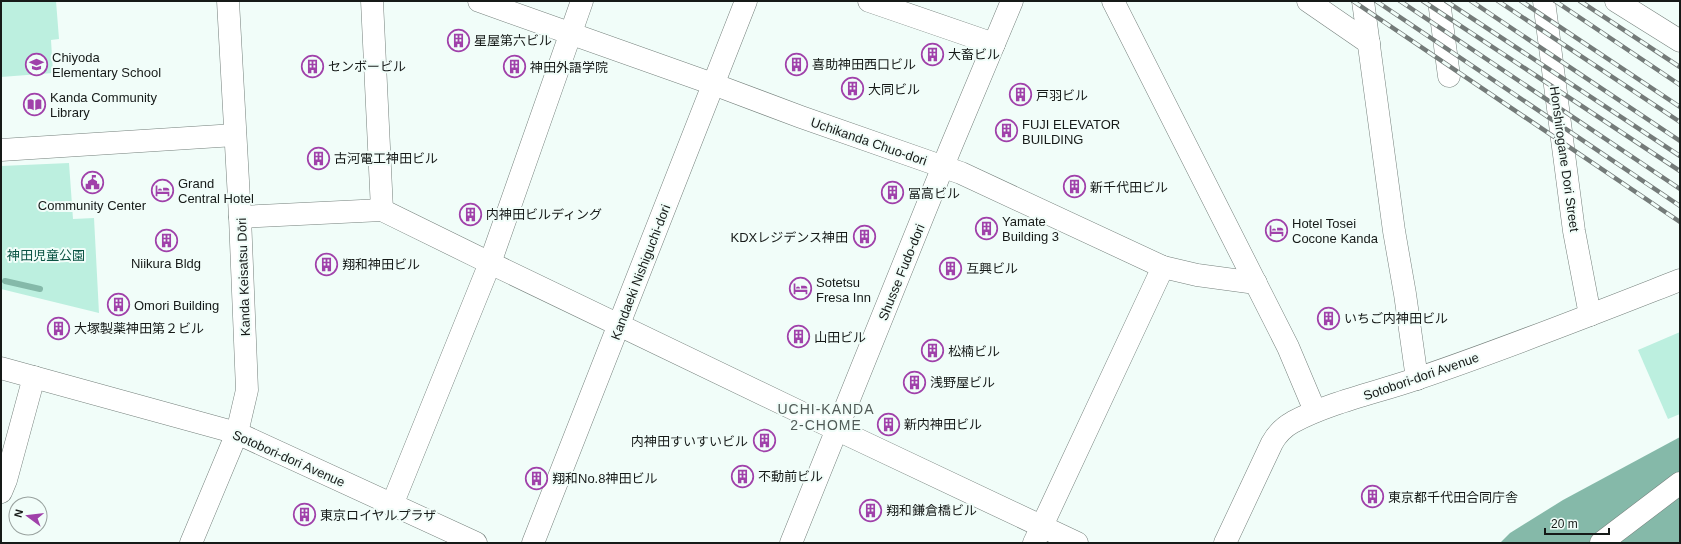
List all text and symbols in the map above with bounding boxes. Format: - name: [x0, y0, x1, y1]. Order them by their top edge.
- building icon: 星屋第六ビル: [445, 27, 471, 53]
- place label: 星屋第六ビル: [474, 33, 552, 48]
- building icon: 大畜ビル: [920, 41, 946, 67]
- place label: 大畜ビル: [948, 47, 1000, 62]
- place label: Chiyoda Elementary School: [52, 50, 161, 80]
- school or university icon: Chiyoda Elementary School: [23, 51, 49, 77]
- building icon: 喜助神田西口ビル: [783, 51, 809, 77]
- building icon: センボービル: [299, 53, 325, 79]
- building icon: 神田外語学院: [501, 54, 527, 80]
- place label: 喜助神田西口ビル: [812, 57, 916, 72]
- place label: センボービル: [328, 59, 406, 74]
- place label: 神田外語学院: [530, 60, 608, 75]
- building icon: 大同ビル: [839, 76, 865, 102]
- place label: 大同ビル: [868, 82, 920, 97]
- building icon: 戸羽ビル: [1008, 82, 1034, 108]
- street label: Honshirogane Dori Street: [1547, 85, 1582, 233]
- place label: 戸羽ビル: [1036, 88, 1088, 103]
- place label: Kanda Community Library: [50, 90, 157, 120]
- library icon: Kanda Community Library: [21, 91, 47, 117]
- street label: Uchikanda Chuo-dori: [809, 115, 929, 168]
- place label: FUJI ELEVATOR BUILDING: [1022, 117, 1120, 147]
- building icon: FUJI ELEVATOR BUILDING: [993, 118, 1019, 144]
- building icon: 古河電工神田ビル: [306, 145, 332, 171]
- place label: 古河電工神田ビル: [334, 151, 438, 166]
- public building icon: Community Center: [79, 170, 105, 196]
- building icon: 新千代田ビル: [1061, 174, 1087, 200]
- place label: Grand Central Hotel: [178, 176, 254, 206]
- hotel icon: Grand Central Hotel: [149, 177, 175, 203]
- building icon: 冨高ビル: [880, 180, 906, 206]
- place label: 新千代田ビル: [1090, 180, 1168, 195]
- place label: 冨高ビル: [908, 186, 960, 201]
- place label: Community Center: [38, 198, 147, 213]
- building icon: 内神田ビルディング: [457, 201, 483, 227]
- street label: Kandaeki Nishiguchi-dori: [608, 202, 673, 342]
- place label: 内神田ビルディング: [486, 207, 602, 222]
- place label: Yamate Building 3: [1002, 214, 1059, 244]
- building icon: Yamate Building 3: [973, 215, 999, 241]
- place label: Hotel Tosei Cocone Kanda: [1292, 216, 1379, 246]
- street label: Kanda Keisatsu Dōri: [234, 217, 253, 336]
- hotel icon: Hotel Tosei Cocone Kanda: [1264, 217, 1290, 243]
- street label: Shusse Fudo-dori: [875, 222, 928, 323]
- building icon: KDXレジデンス神田: [851, 224, 877, 250]
- building icon: Niikura Bldg: [153, 228, 179, 254]
- place label: KDXレジデンス神田: [731, 230, 848, 245]
- park label: 神田児童公園: [7, 248, 85, 263]
- building icon: 翔和神田ビル: [313, 251, 339, 277]
- building icon: 互興ビル: [938, 255, 964, 281]
- place label: Niikura Bldg: [131, 256, 201, 271]
- place label: 翔和神田ビル: [342, 257, 420, 272]
- place label: 互興ビル: [966, 261, 1018, 276]
- place label: Sotetsu Fresa Inn: [816, 275, 871, 305]
- hotel icon: Sotetsu Fresa Inn: [788, 276, 814, 302]
- building icon: Omori Building: [105, 292, 131, 318]
- place label: Omori Building: [134, 298, 219, 313]
- building icon: いちご内神田ビル: [1316, 305, 1342, 331]
- place label: いちご内神田ビル: [1344, 311, 1448, 326]
- building icon: 大塚製薬神田第２ビル: [46, 315, 72, 341]
- place label: 大塚製薬神田第２ビル: [74, 321, 204, 336]
- building icon: 山田ビル: [786, 324, 812, 350]
- place label: 山田ビル: [814, 330, 866, 345]
- building icon: 松楠ビル: [920, 338, 946, 364]
- place label: 松楠ビル: [948, 344, 1000, 359]
- street label: Sotobori-dori Avenue: [1361, 350, 1481, 403]
- building icon: 浅野屋ビル: [901, 369, 927, 395]
- place label: 浅野屋ビル: [930, 375, 995, 390]
- district label: UCHI-KANDA 2-CHOME: [777, 401, 875, 433]
- building icon: 新内神田ビル: [876, 411, 902, 437]
- place label: 新内神田ビル: [904, 417, 982, 432]
- street label: Sotobori-dori Avenue: [230, 427, 347, 490]
- building icon: 内神田すいすいビル: [751, 428, 777, 454]
- place label: 内神田すいすいビル: [631, 434, 748, 449]
- building icon: 不動前ビル: [730, 463, 756, 489]
- building icon: 翔和No.8神田ビル: [524, 465, 550, 491]
- place label: 不動前ビル: [758, 469, 823, 484]
- place label: 翔和No.8神田ビル: [552, 471, 657, 486]
- building icon: 東京都千代田合同庁舎: [1360, 484, 1386, 510]
- place label: 東京都千代田合同庁舎: [1388, 490, 1518, 505]
- north arrow: [8, 496, 48, 536]
- building icon: 翔和鎌倉橋ビル: [858, 497, 884, 523]
- building icon: 東京ロイヤルプラザ: [291, 502, 317, 528]
- place label: 翔和鎌倉橋ビル: [886, 503, 977, 518]
- text: N: [12, 508, 25, 519]
- place label: 東京ロイヤルプラザ: [320, 508, 437, 523]
- scale bar: [1545, 510, 1609, 536]
- text: 20 m: [1551, 517, 1578, 531]

